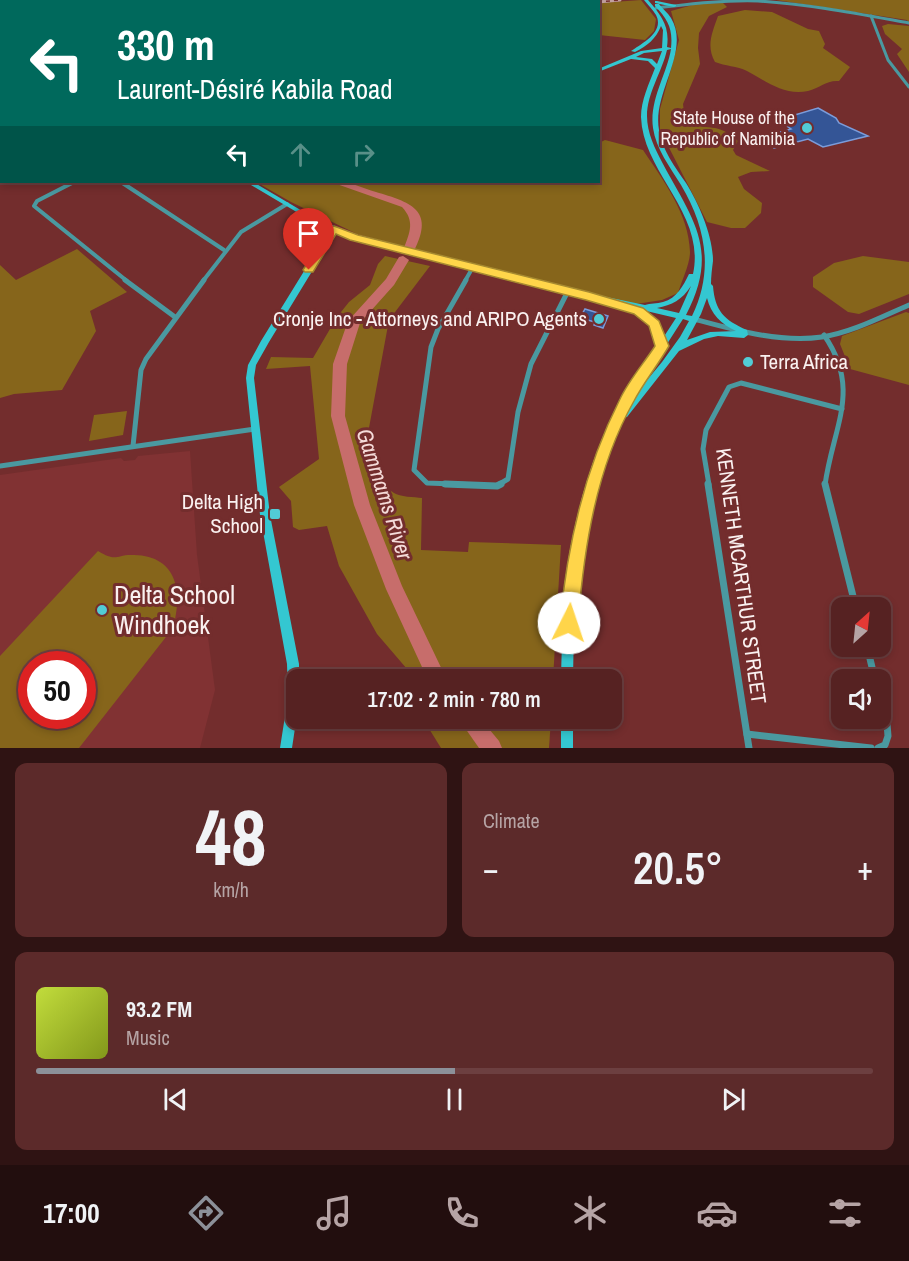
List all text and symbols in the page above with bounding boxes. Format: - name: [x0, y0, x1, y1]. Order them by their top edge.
- text: 330 m: [117, 17, 215, 73]
- icon: left: [18, 24, 96, 102]
- text: Laurent-Désiré Kabila Road: [117, 71, 393, 107]
- place label: State House of the Republic of Namibia: [660, 105, 795, 151]
- marker: State House of the Republic of Namibia: [800, 121, 814, 135]
- icon: left: [221, 138, 254, 171]
- icon: ahead: [284, 138, 317, 171]
- icon: right: [347, 138, 380, 171]
- pin: [283, 208, 334, 270]
- icon: arrive: [292, 217, 325, 250]
- place label: Cronje Inc - Attorneys and ARIPO Agents: [273, 304, 587, 333]
- marker: Cronje Inc - Attorneys and ARIPO Agents: [592, 312, 606, 326]
- place label: Terra Africa: [760, 347, 848, 376]
- marker: Terra Africa: [741, 355, 755, 369]
- water label: Gammams River: [350, 425, 421, 564]
- street label: KENNETH MCARTHUR STREET: [709, 446, 774, 706]
- place label: Delta High School: [182, 487, 263, 540]
- marker: Delta High School: [268, 507, 282, 521]
- place label: Delta School Windhoek: [114, 577, 235, 642]
- position arrow: [537, 591, 601, 655]
- north arrow: [831, 597, 891, 657]
- map controls: [831, 597, 891, 729]
- marker: Delta School Windhoek: [95, 603, 109, 617]
- speed limit sign: 50: [18, 651, 96, 729]
- button: sound: [831, 669, 891, 729]
- text: 17:02 · 2 min · 780 m: [367, 684, 541, 714]
- text: 48: [195, 784, 267, 889]
- text: Climate: [483, 807, 540, 834]
- text: 20.5°: [633, 837, 723, 898]
- text: −: [483, 846, 499, 890]
- text: +: [857, 846, 873, 890]
- text: km/h: [213, 876, 249, 903]
- text: 93.2 FM: [126, 994, 192, 1024]
- text: Music: [126, 1024, 170, 1051]
- icon: previous: [159, 1083, 192, 1116]
- icon: pause: [438, 1083, 471, 1116]
- icon: next: [717, 1083, 750, 1116]
- icon: directions: [185, 1192, 227, 1234]
- icon: music: [313, 1192, 355, 1234]
- icon: phone: [441, 1192, 483, 1234]
- icon: climate: [569, 1192, 611, 1234]
- icon: car: [696, 1192, 738, 1234]
- icon: filters: [824, 1192, 866, 1234]
- text: 17:00: [43, 1195, 100, 1231]

